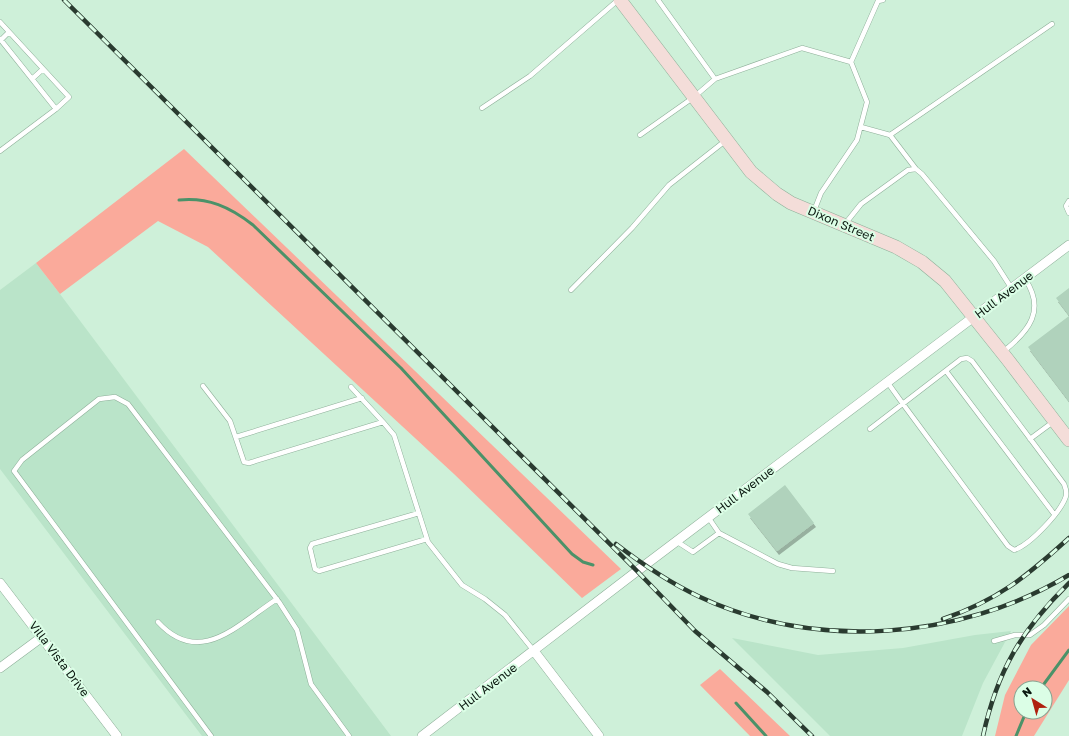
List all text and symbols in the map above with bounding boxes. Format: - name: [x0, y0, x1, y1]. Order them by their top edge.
- street label: Dixon Street: [806, 203, 877, 244]
- street label: Hull Avenue: [971, 268, 1036, 321]
- street label: Hull Avenue: [712, 463, 777, 516]
- street label: Villa Vista Drive: [26, 618, 93, 699]
- street label: Hull Avenue: [455, 660, 520, 713]
- north arrow: [1013, 680, 1053, 720]
- text: N: [1019, 684, 1034, 699]

